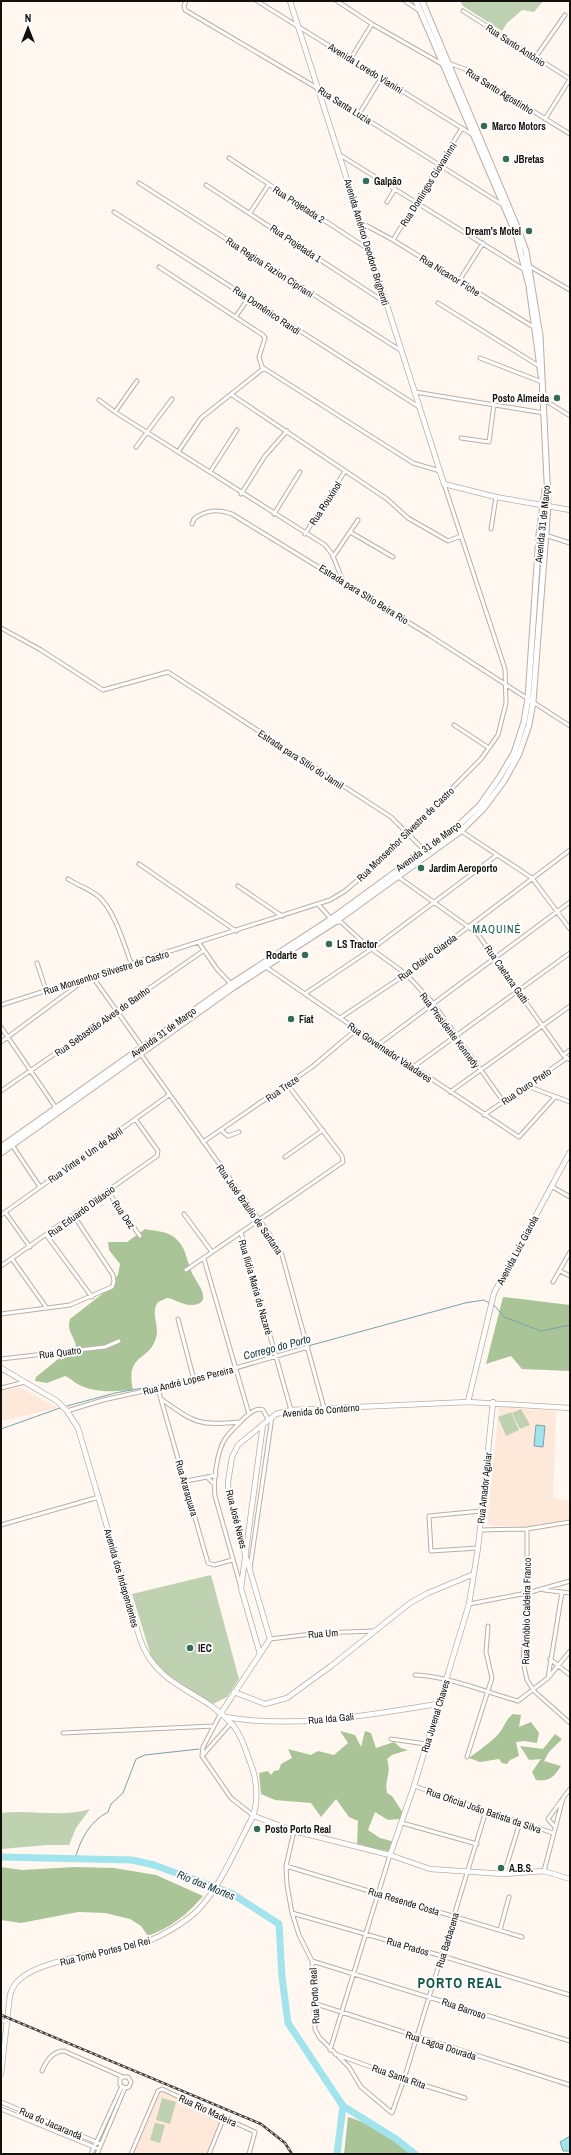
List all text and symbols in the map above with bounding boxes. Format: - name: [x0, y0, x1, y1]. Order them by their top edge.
- north arrow: [8, 8, 48, 48]
- text: N: [25, 11, 31, 25]
- street label: Rua Santo Antônio: [483, 21, 549, 70]
- street label: Avenida Loredo Vianini: [325, 40, 406, 97]
- street label: Rua Santo Agostinho: [463, 65, 536, 118]
- street label: Rua Santa Luzia: [315, 84, 374, 127]
- place label: Marco Motors: [492, 120, 546, 133]
- marker: Marco Motors: [479, 121, 489, 131]
- street label: Rua Domingos Giovaninni: [397, 140, 460, 229]
- place label: JBretas: [514, 153, 545, 166]
- marker: JBretas: [501, 154, 511, 164]
- place label: Galpão: [374, 175, 402, 188]
- street label: Avenida Américo Deodoro Brighenti: [341, 176, 392, 307]
- marker: Galpão: [361, 176, 371, 186]
- street label: Rua Projetada 2: [270, 183, 327, 226]
- street label: Rua Projetada 1: [268, 221, 324, 266]
- place label: Dream's Motel: [465, 225, 521, 238]
- marker: Dream's Motel: [524, 226, 534, 236]
- street label: Rua Regina Fazion Cipriani: [223, 234, 316, 301]
- street label: Rua Nicanor Fiche: [417, 252, 483, 299]
- street label: Rua Domênico Randi: [230, 283, 303, 338]
- place label: Posto Almeida: [492, 392, 549, 405]
- marker: Posto Almeida: [552, 393, 562, 403]
- street label: Rua Rouxinol: [306, 479, 344, 528]
- street label: Avenida 31 de Março: [532, 484, 553, 564]
- street label: Estrada para Sítio Beira Rio: [317, 562, 411, 627]
- street label: Estrada para Sítio do Jamil: [256, 727, 346, 792]
- street label: Rua Monsenhor Silvestre de Castro: [354, 784, 457, 884]
- street label: Avenida 31 de Março: [392, 818, 464, 875]
- place label: Jardim Aeroporto: [429, 862, 498, 875]
- marker: Jardim Aeroporto: [416, 863, 426, 873]
- district label: MAQUINÉ: [472, 922, 522, 936]
- street label: Rua Otávio Giarola: [395, 931, 460, 984]
- place label: LS Tractor: [337, 938, 378, 951]
- marker: LS Tractor: [324, 939, 334, 949]
- street label: Rua Caetana Gatti: [482, 943, 532, 1006]
- street label: Rua Monsenhor Silvestre de Castro: [42, 947, 171, 998]
- place label: Rodarte: [266, 949, 297, 962]
- marker: Rodarte: [300, 950, 310, 960]
- street label: Rua Sebastião Alves do Banho: [52, 983, 153, 1059]
- street label: Rua Presidente Kennedy: [417, 990, 483, 1072]
- street label: Avenida 31 de Março: [127, 1004, 199, 1061]
- place label: Fiat: [299, 1013, 314, 1026]
- marker: Fiat: [286, 1014, 296, 1024]
- street label: Rua Governador Valadares: [345, 1019, 434, 1086]
- street label: Rua Ouro Preto: [499, 1065, 554, 1108]
- street label: Rua Treze: [263, 1072, 302, 1105]
- street label: Rua Vinte e Um de Abril: [45, 1125, 125, 1186]
- street label: Rua José Bráulio de Santana: [214, 1162, 286, 1257]
- street label: Rua Eduardo Diláscio: [45, 1182, 118, 1240]
- street label: Rua Dez: [109, 1197, 138, 1231]
- street label: Avenida Luiz Giarola: [493, 1213, 541, 1288]
- street label: Rua Ilídia Maria de Nazaré: [236, 1238, 275, 1337]
- water label: Corrego do Porto: [242, 1331, 312, 1363]
- street label: Rua Quatro: [38, 1343, 82, 1362]
- street label: Rua André Lopes Pereira: [142, 1363, 235, 1398]
- street label: Avenida do Contorno: [281, 1401, 361, 1420]
- street label: Rua Amador Aguiar: [474, 1452, 495, 1524]
- street label: Rua Araraquara: [172, 1459, 201, 1518]
- street label: Rua José Neves: [223, 1488, 250, 1550]
- street label: Avenida dos Independentes: [101, 1526, 142, 1629]
- street label: Rua Arnóbio Caldeira Franco: [519, 1557, 534, 1664]
- street label: Rua Um: [308, 1626, 339, 1641]
- place label: IEC: [198, 1642, 212, 1655]
- marker: IEC: [185, 1643, 195, 1653]
- street label: Rua Juvenal Chaves: [418, 1678, 453, 1754]
- street label: Rua Ida Gali: [308, 1710, 355, 1727]
- street label: Rua Oficial João Batista da Silva: [425, 1785, 543, 1836]
- place label: Posto Porto Real: [265, 1823, 331, 1836]
- marker: Posto Porto Real: [252, 1824, 262, 1834]
- place label: A.B.S.: [509, 1862, 533, 1875]
- marker: A.B.S.: [496, 1863, 506, 1873]
- water label: Rio das Mortes: [175, 1867, 237, 1903]
- street label: Rua Resende Costa: [367, 1884, 441, 1919]
- street label: Rua Barbacena: [433, 1911, 462, 1969]
- street label: Rua Tomé Portes Del Rei: [59, 1934, 152, 1969]
- street label: Rua Prados: [385, 1934, 430, 1959]
- street label: Rua Porto Real: [307, 1967, 322, 2024]
- district label: PORTO REAL: [417, 1974, 503, 1992]
- street label: Rua Barroso: [440, 1995, 488, 2022]
- street label: Rua Lagoa Dourada: [404, 2028, 478, 2063]
- street label: Rua Santa Rita: [370, 2061, 428, 2092]
- street label: Rua Rio Madeira: [177, 2091, 239, 2130]
- street label: Rua do Jacarandá: [17, 2104, 85, 2143]

